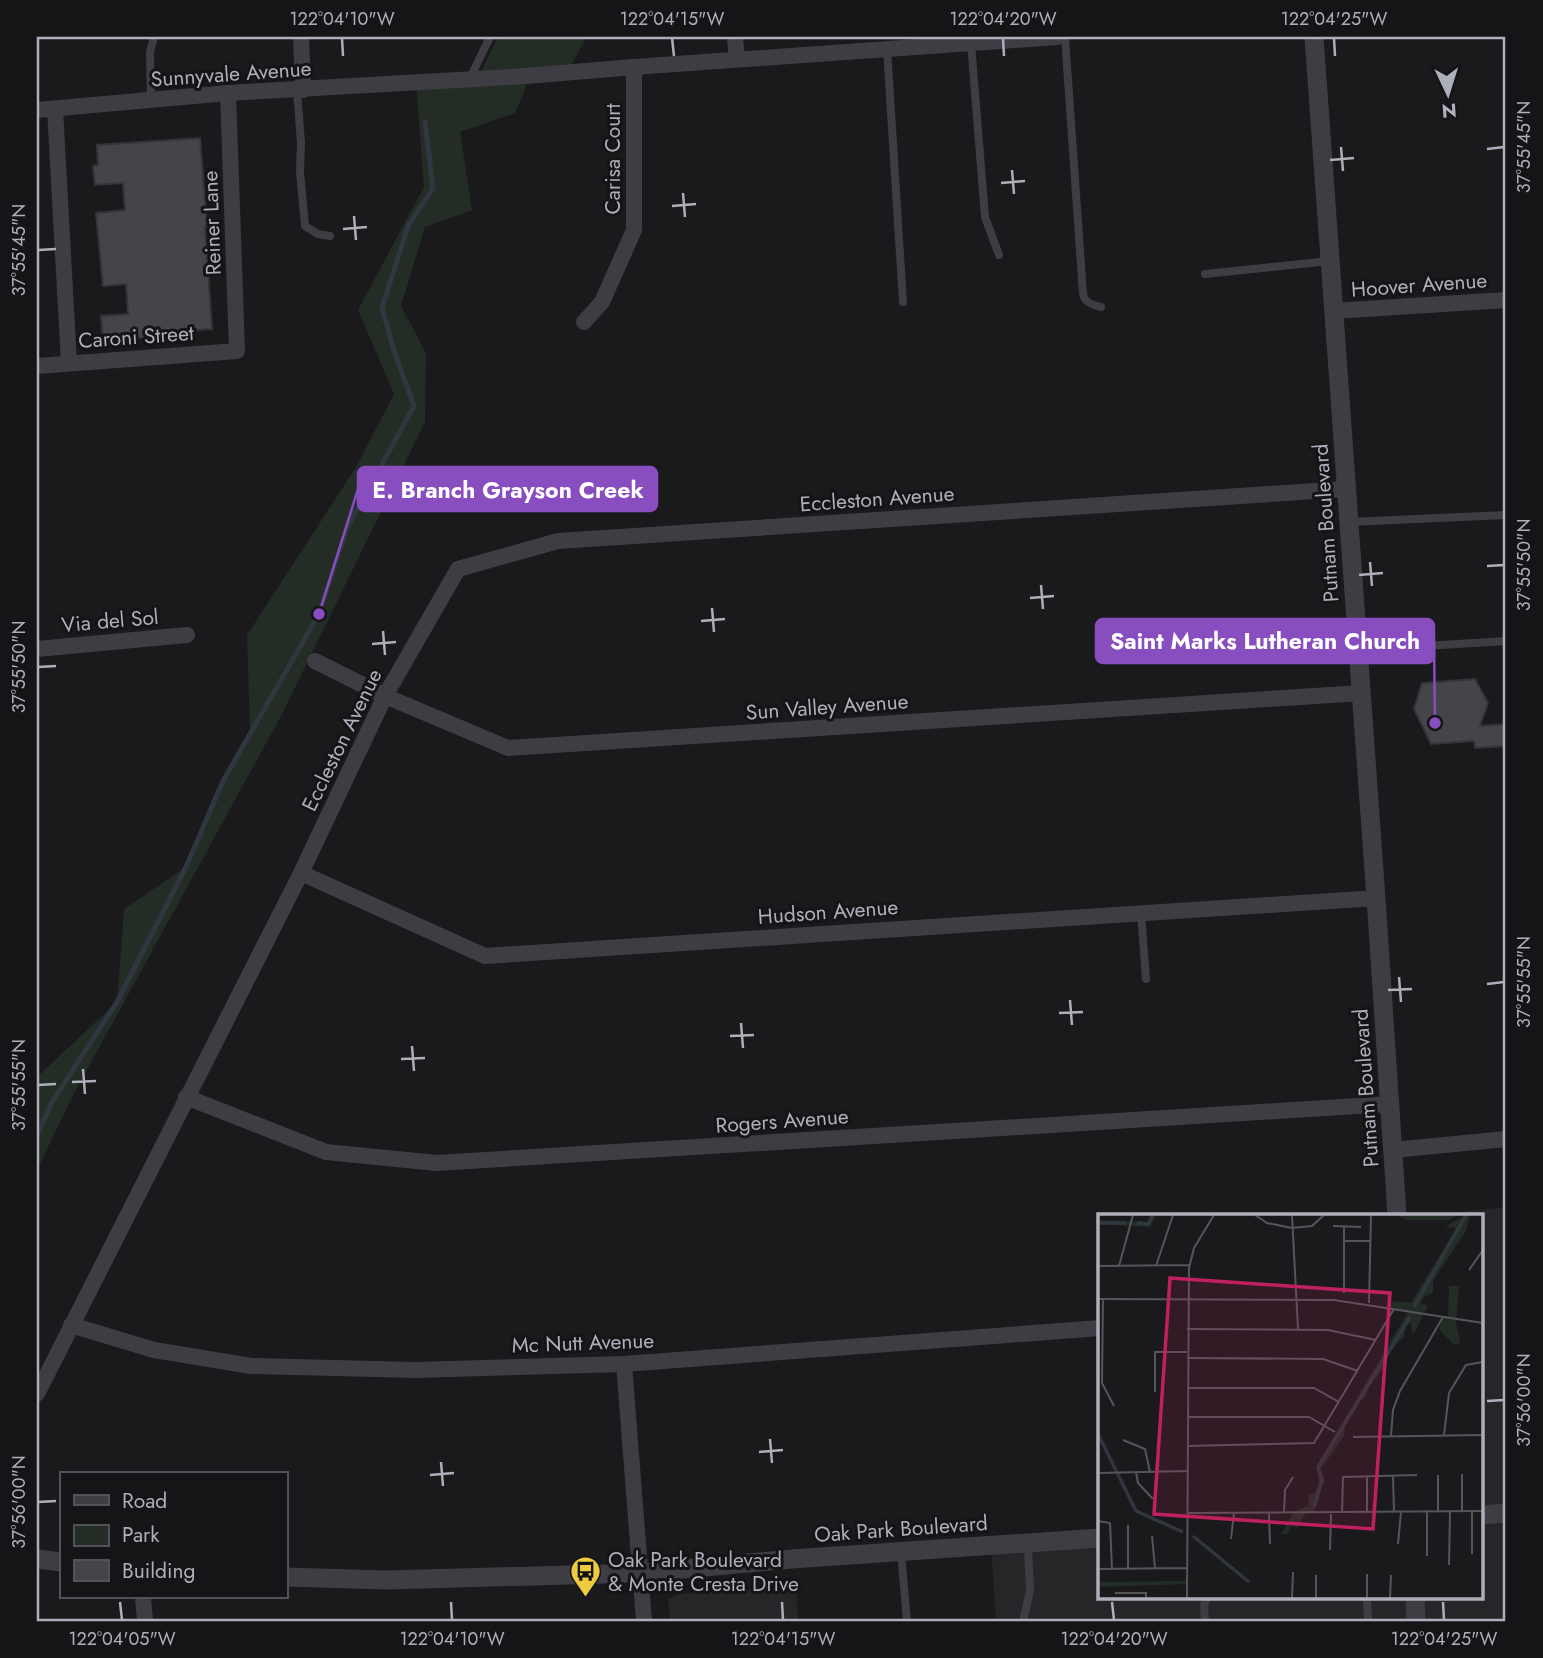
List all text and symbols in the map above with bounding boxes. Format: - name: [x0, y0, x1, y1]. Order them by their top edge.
- text: 122°04'10"W: [289, 6, 395, 32]
- text: 122°04'15"W: [620, 6, 724, 32]
- text: 122°04'20"W: [949, 6, 1057, 32]
- text: 122°04'25"W: [1281, 6, 1387, 32]
- street label: Sunnyvale Avenue: [150, 53, 313, 95]
- north arrow: [1414, 60, 1484, 130]
- text: N: [1441, 96, 1458, 124]
- text: 37°55'45"N: [1511, 101, 1537, 193]
- street label: Carisa Court: [598, 103, 628, 215]
- street label: Reiner Lane: [195, 170, 229, 276]
- text: 37°55'45"N: [6, 204, 32, 296]
- street label: Hoover Avenue: [1350, 265, 1488, 305]
- street label: Caroni Street: [77, 318, 195, 356]
- street label: Putnam Boulevard: [1305, 443, 1347, 603]
- callout: E. Branch Grayson Creek: [358, 467, 657, 511]
- text: E. Branch Grayson Creek: [372, 473, 644, 507]
- street label: Eccleston Avenue: [799, 479, 956, 519]
- text: 37°55'50"N: [1511, 519, 1537, 611]
- street label: Via del Sol: [60, 602, 160, 640]
- callout: Saint Marks Lutheran Church: [1096, 619, 1434, 663]
- text: 37°55'50"N: [6, 621, 32, 713]
- text: Saint Marks Lutheran Church: [1110, 624, 1420, 658]
- street label: Eccleston Avenue: [295, 664, 390, 816]
- street label: Sun Valley Avenue: [745, 686, 909, 728]
- street label: Hudson Avenue: [757, 892, 899, 932]
- text: 37°55'55"N: [1511, 936, 1537, 1028]
- street label: Putnam Boulevard: [1345, 1008, 1387, 1168]
- text: 37°55'55"N: [6, 1039, 32, 1131]
- street label: Rogers Avenue: [714, 1101, 850, 1141]
- inset map: [1098, 1214, 1484, 1598]
- street label: Mc Nutt Avenue: [511, 1326, 655, 1360]
- text: 37°56'00"N: [1511, 1353, 1537, 1447]
- text: 37°56'00"N: [6, 1455, 32, 1549]
- legend: [60, 1472, 287, 1598]
- text: Road: [122, 1486, 167, 1516]
- street label: Oak Park Boulevard: [813, 1508, 989, 1550]
- text: Park: [122, 1520, 160, 1550]
- place label: Oak Park Boulevard & Monte Cresta Drive: [608, 1545, 799, 1599]
- bus stop icon: Oak Park Boulevard & Monte Cresta Drive: [568, 1555, 602, 1599]
- text: Building: [122, 1556, 195, 1586]
- text: 122°04'05"W: [68, 1626, 176, 1652]
- text: 122°04'10"W: [399, 1626, 505, 1652]
- text: 122°04'15"W: [731, 1626, 835, 1652]
- text: 122°04'20"W: [1060, 1626, 1168, 1652]
- text: 122°04'25"W: [1391, 1626, 1497, 1652]

